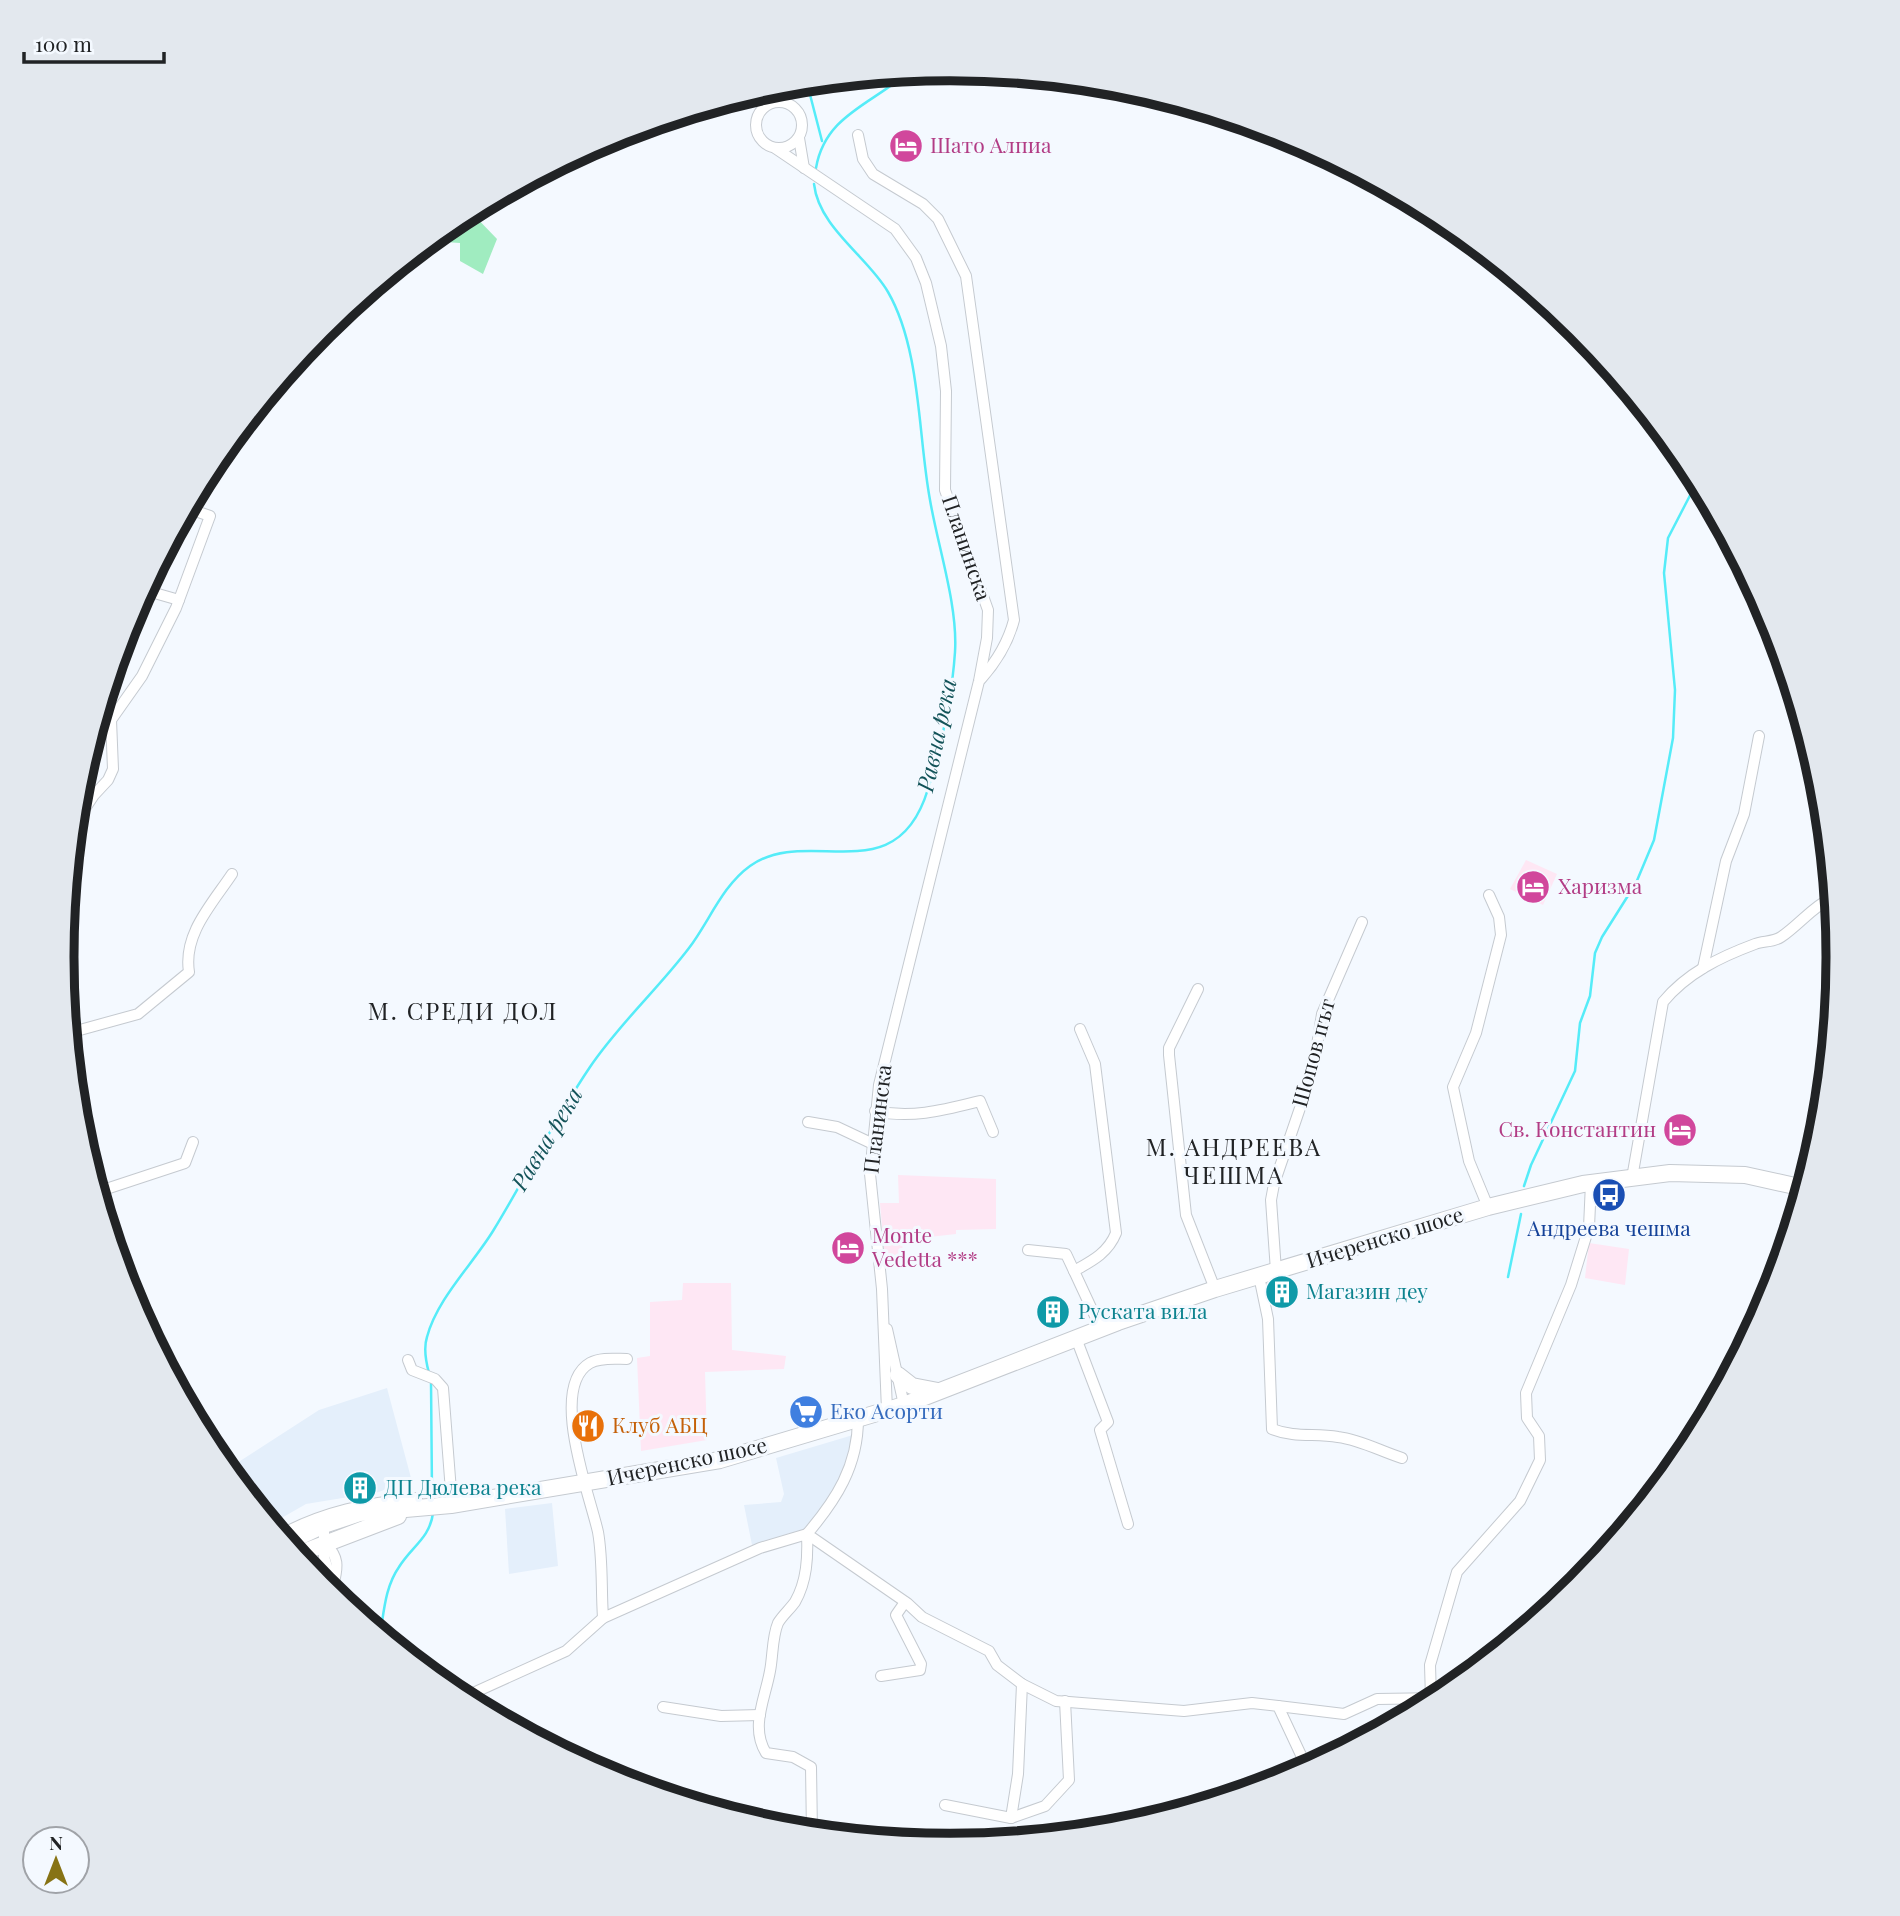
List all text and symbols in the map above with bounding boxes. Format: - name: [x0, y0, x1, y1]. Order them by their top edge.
- scale bar: [24, 21, 164, 65]
- text: 100 m: [35, 29, 92, 57]
- hotel icon: Шато Алпиа: [887, 127, 925, 165]
- place label: Шато Алпиа: [930, 130, 1052, 158]
- street label: Планинска: [937, 491, 999, 604]
- water label: Равна река: [908, 675, 963, 795]
- hotel icon: Харизма: [1514, 868, 1552, 906]
- place label: Харизма: [1558, 871, 1643, 899]
- district label: М. СРЕДИ ДОЛ: [368, 994, 558, 1026]
- street label: Шопов път: [1284, 995, 1340, 1110]
- street label: Планинска: [855, 1062, 897, 1175]
- water label: Равна река: [502, 1081, 589, 1196]
- hotel icon: Св. Константин: [1661, 1111, 1699, 1149]
- place label: Св. Константин: [1499, 1114, 1656, 1142]
- district label: М. АНДРЕЕВА ЧЕШМА: [1146, 1130, 1322, 1190]
- bus stop icon: Андреева чешма: [1590, 1176, 1628, 1214]
- street label: Ичеренско шосе: [1303, 1199, 1466, 1273]
- place label: Андреева чешма: [1526, 1213, 1691, 1241]
- place label: Monte Vedetta ***: [871, 1220, 978, 1272]
- hotel icon: Monte Vedetta ***: [829, 1229, 867, 1267]
- building icon: Магазин деу: [1263, 1273, 1301, 1311]
- place label: Магазин деу: [1306, 1276, 1428, 1304]
- building icon: Руската вила: [1034, 1293, 1072, 1331]
- place label: Руската вила: [1078, 1296, 1208, 1324]
- supermarket icon: Еко Асорти: [787, 1393, 825, 1431]
- place label: Еко Асорти: [830, 1396, 943, 1424]
- restaurant icon: Клуб АБЦ: [569, 1407, 607, 1445]
- place label: Клуб АБЦ: [612, 1410, 707, 1438]
- street label: Ичеренско шосе: [604, 1429, 769, 1491]
- building icon: ДП Дюлева река: [341, 1469, 379, 1507]
- place label: ДП Дюлева река: [384, 1472, 542, 1500]
- north arrow: [21, 1825, 91, 1895]
- text: N: [49, 1829, 63, 1855]

